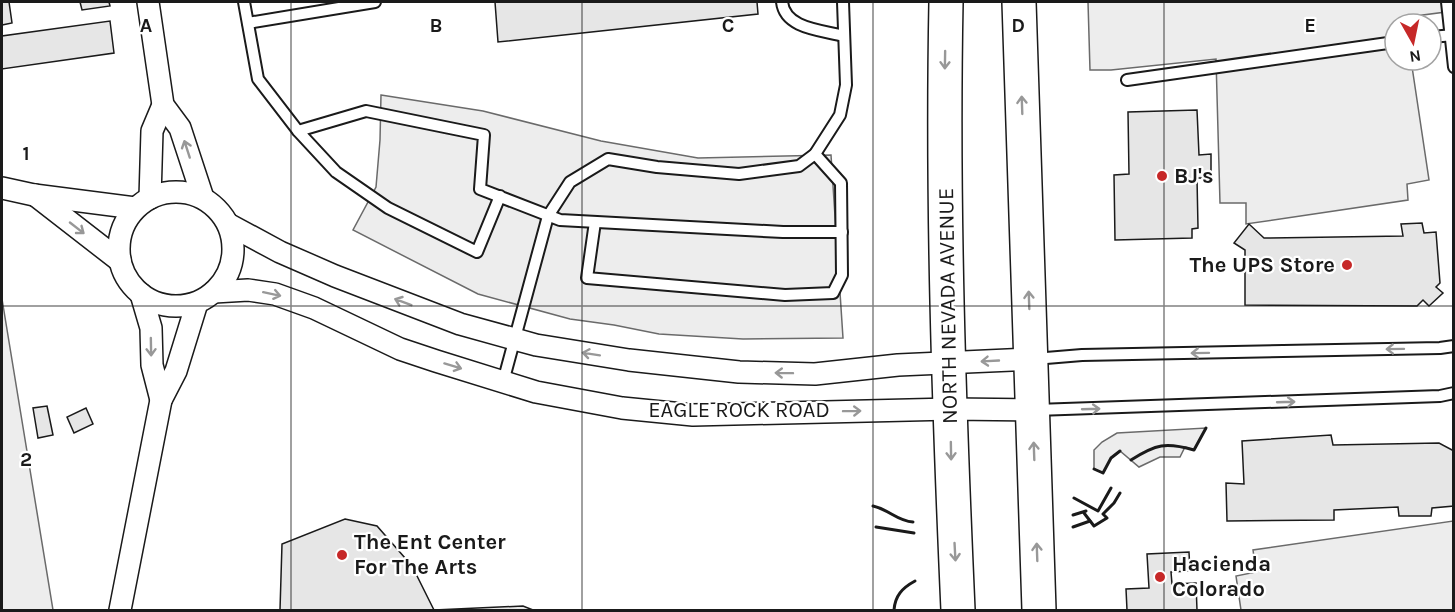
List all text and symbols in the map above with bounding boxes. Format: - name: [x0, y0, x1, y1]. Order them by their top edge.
- north arrow: [1383, 12, 1443, 72]
- text: A: [140, 14, 153, 37]
- text: B: [430, 14, 442, 37]
- text: C: [722, 14, 734, 37]
- text: D: [1011, 14, 1025, 37]
- text: E: [1304, 14, 1316, 37]
- text: N: [1408, 46, 1422, 67]
- one-way arrow: [939, 49, 951, 69]
- one-way arrow: [1017, 96, 1028, 116]
- one-way arrow: [181, 140, 192, 159]
- text: 1: [22, 142, 30, 165]
- place label: BJ's: [1174, 163, 1214, 189]
- marker: BJ's: [1155, 169, 1169, 183]
- street label: NORTH NEVADA AVENUE: [933, 188, 963, 424]
- one-way arrow: [69, 222, 85, 235]
- place label: The UPS Store: [1189, 252, 1335, 278]
- marker: The UPS Store: [1340, 258, 1354, 272]
- one-way arrow: [262, 289, 281, 300]
- one-way arrow: [1024, 291, 1035, 311]
- one-way arrow: [394, 296, 413, 307]
- one-way arrow: [146, 337, 157, 357]
- one-way arrow: [1386, 343, 1406, 355]
- one-way arrow: [1191, 347, 1211, 358]
- one-way arrow: [581, 348, 601, 359]
- one-way arrow: [980, 355, 1000, 366]
- one-way arrow: [443, 362, 462, 373]
- one-way arrow: [775, 367, 795, 379]
- one-way arrow: [1275, 396, 1295, 407]
- street label: EAGLE ROCK ROAD: [648, 397, 830, 423]
- one-way arrow: [1080, 403, 1100, 415]
- one-way arrow: [842, 405, 862, 417]
- one-way arrow: [946, 441, 957, 461]
- one-way arrow: [1028, 442, 1040, 462]
- text: 2: [20, 448, 32, 471]
- place label: The Ent Center For The Arts: [354, 529, 506, 580]
- one-way arrow: [950, 542, 961, 561]
- one-way arrow: [1031, 543, 1043, 563]
- marker: The Ent Center For The Arts: [335, 548, 349, 562]
- place label: Hacienda Colorado: [1172, 551, 1271, 602]
- marker: Hacienda Colorado: [1153, 570, 1167, 584]

